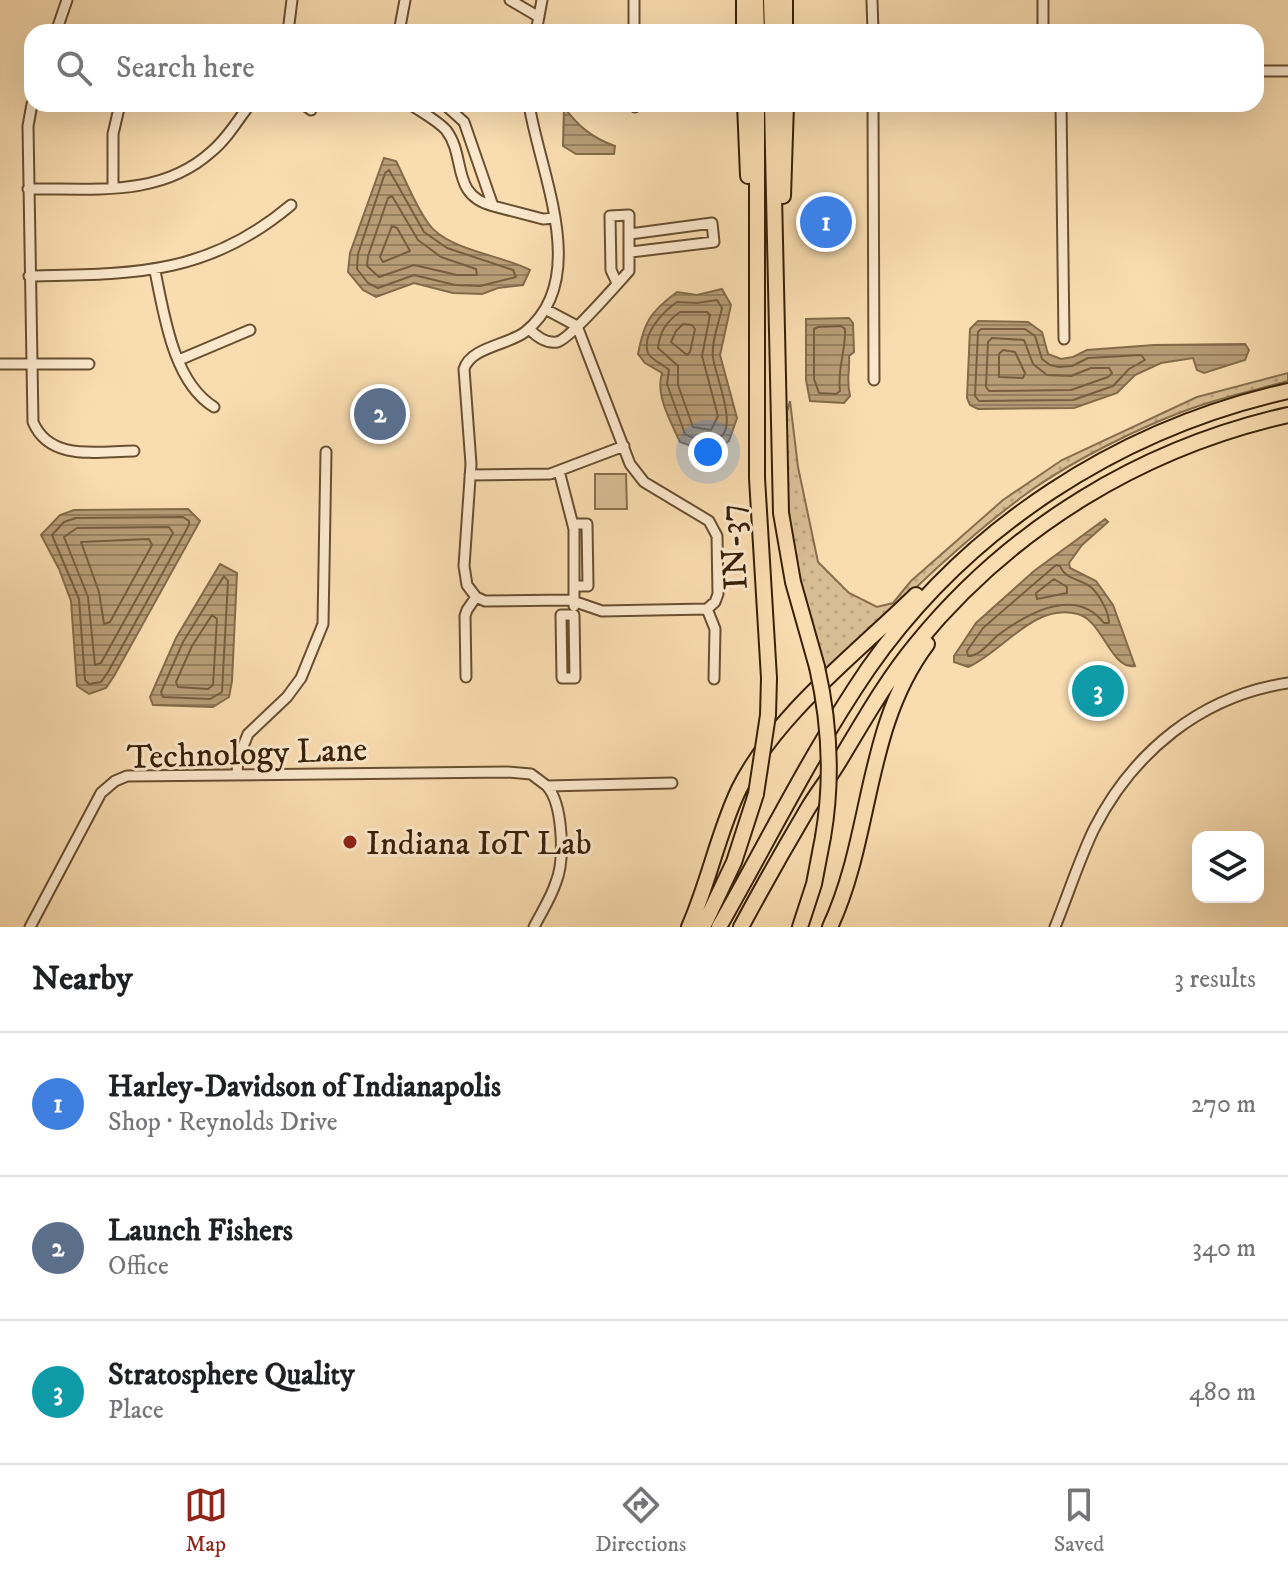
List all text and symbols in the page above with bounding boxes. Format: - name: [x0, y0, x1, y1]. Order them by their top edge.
- search box: [24, 24, 1264, 112]
- icon: search: [52, 46, 96, 90]
- text: Search here: [116, 50, 255, 87]
- pin: 1: [800, 192, 852, 252]
- pin: 2: [354, 384, 406, 444]
- your location: [688, 432, 728, 472]
- street label: IN-37: [710, 502, 758, 591]
- pin: 3: [1072, 661, 1124, 721]
- street label: Technology Lane: [126, 729, 368, 779]
- place label: Indiana IoT Lab: [366, 823, 592, 865]
- map controls: [1192, 831, 1264, 903]
- button: layers: [1192, 831, 1264, 903]
- marker: Indiana IoT Lab: [341, 833, 359, 851]
- text: Nearby: [32, 958, 133, 1000]
- text: 3 results: [1174, 963, 1256, 996]
- text: Harley-Davidson of Indianapolis: [108, 1069, 501, 1106]
- text: 1: [53, 1088, 63, 1121]
- text: 270 m: [1191, 1088, 1256, 1121]
- text: Shop · Reynolds Drive: [108, 1106, 338, 1139]
- text: Launch Fishers: [108, 1213, 293, 1250]
- text: 2: [52, 1232, 64, 1265]
- text: 340 m: [1192, 1232, 1256, 1265]
- text: Office: [108, 1250, 169, 1283]
- text: Stratosphere Quality: [108, 1357, 354, 1394]
- text: 3: [53, 1376, 63, 1409]
- text: 480 m: [1189, 1376, 1256, 1409]
- text: Place: [108, 1394, 164, 1427]
- tab: Map: [184, 1483, 228, 1558]
- tab: Directions: [595, 1483, 686, 1558]
- tab: Saved: [1054, 1483, 1104, 1558]

